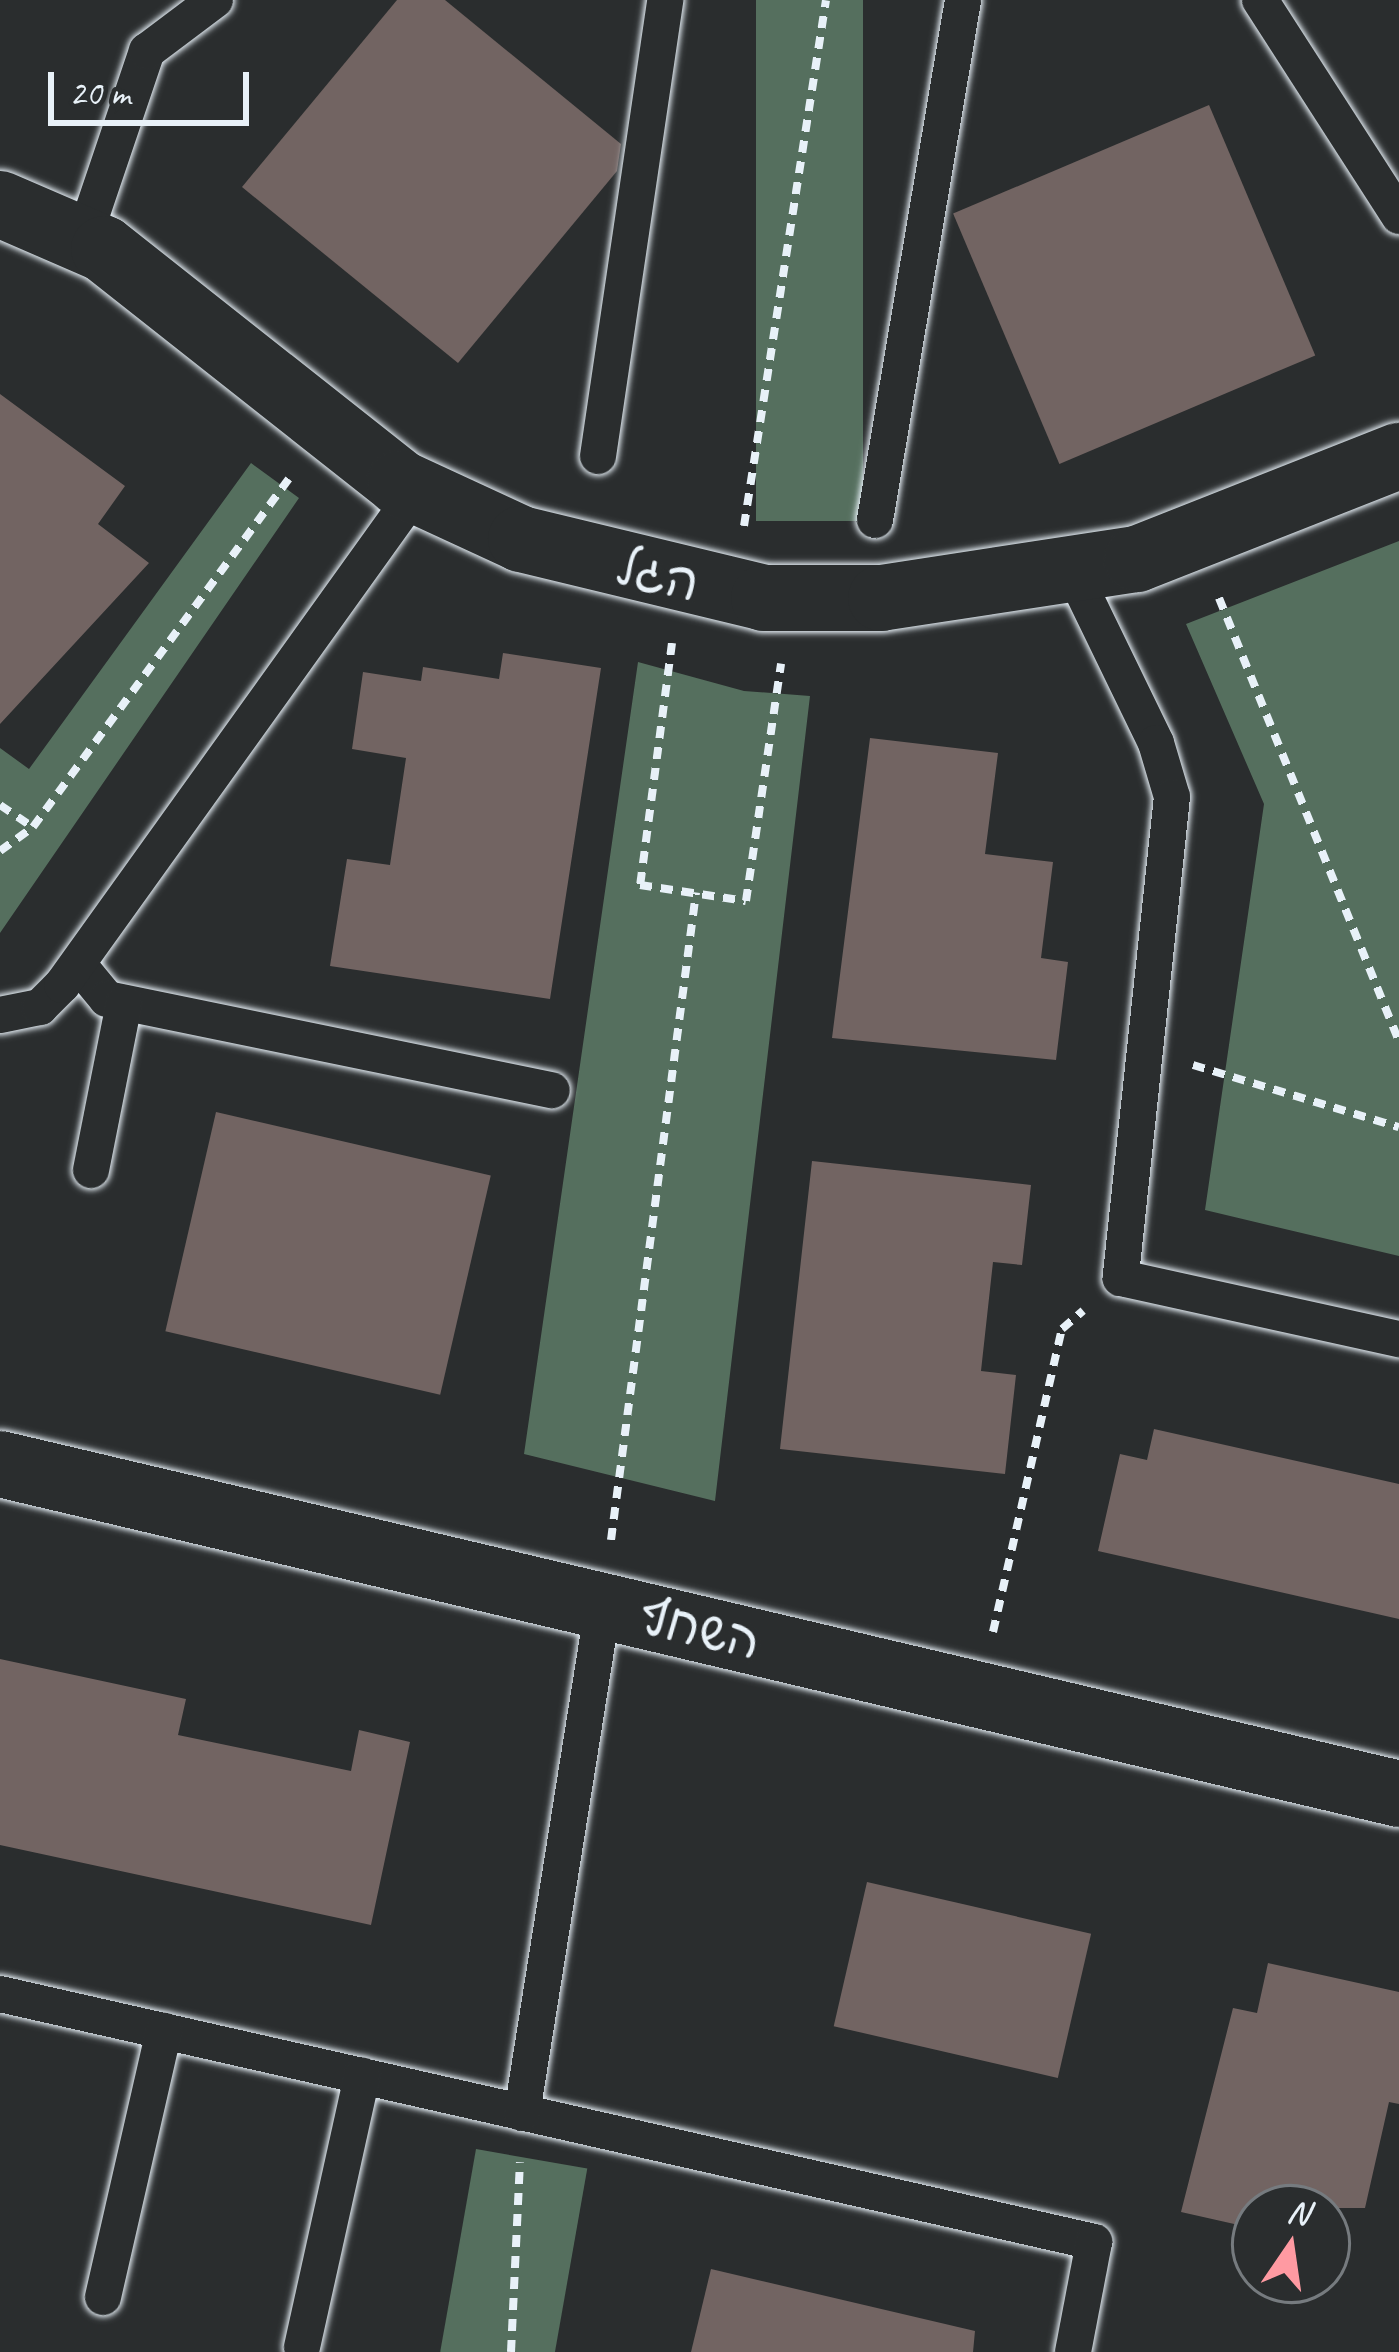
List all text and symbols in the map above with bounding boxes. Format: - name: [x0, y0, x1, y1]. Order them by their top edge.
- scale bar: [54, 48, 255, 122]
- text: 20 m: [69, 70, 130, 116]
- street label: הגל: [611, 536, 705, 614]
- street label: השחף: [633, 1585, 767, 1673]
- north arrow: [1231, 2184, 1351, 2304]
- text: N: [1284, 2189, 1313, 2235]

